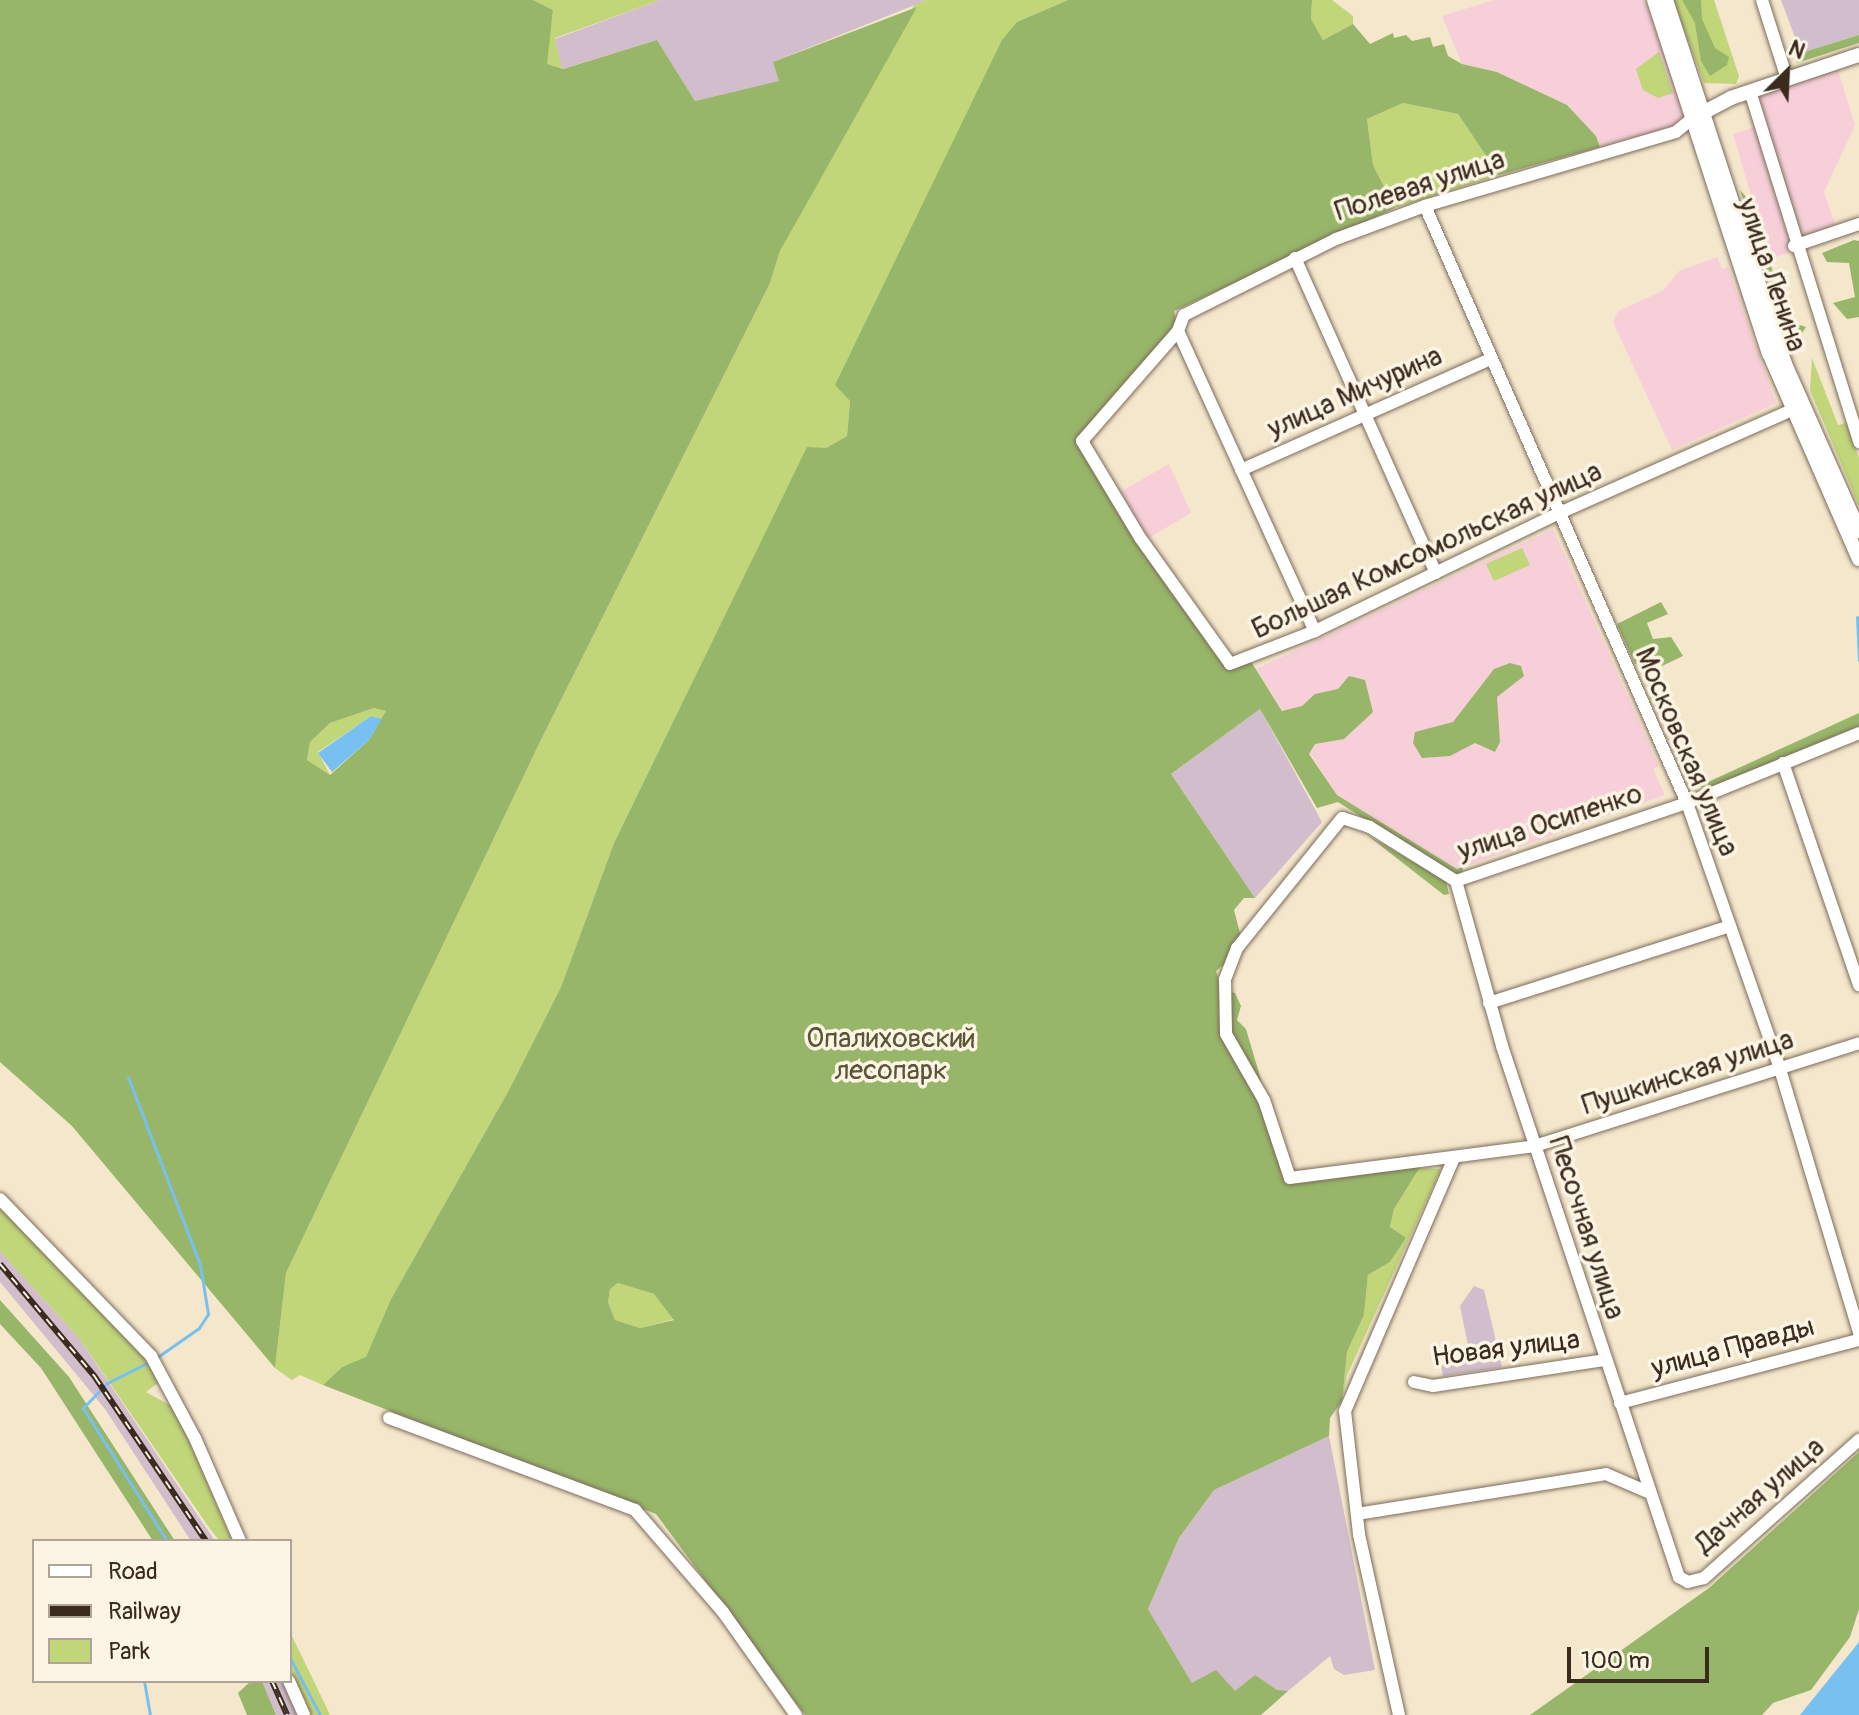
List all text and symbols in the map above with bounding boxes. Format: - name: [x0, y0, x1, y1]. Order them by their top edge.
- north arrow: [1747, 32, 1827, 112]
- text: N: [1784, 34, 1809, 66]
- street label: Полевая улица: [1331, 143, 1509, 229]
- street label: улица Ленина: [1729, 194, 1813, 356]
- street label: улица Мичурина: [1263, 340, 1447, 446]
- street label: Большая Комсомольская улица: [1247, 455, 1607, 647]
- street label: Московская улица: [1627, 643, 1745, 861]
- street label: улица Осипенко: [1454, 777, 1646, 869]
- park label: Опалиховский лесопарк: [806, 1022, 976, 1088]
- street label: Пушкинская улица: [1578, 1023, 1798, 1123]
- street label: Песочная улица: [1541, 1132, 1631, 1324]
- street label: улица Правды: [1648, 1310, 1818, 1386]
- street label: Новая улица: [1430, 1323, 1582, 1375]
- street label: Дачная улица: [1689, 1431, 1831, 1561]
- legend: [32, 1539, 292, 1683]
- text: Road: [108, 1557, 158, 1586]
- text: Railway: [108, 1597, 181, 1626]
- scale bar: [1571, 1631, 1713, 1681]
- text: Park: [108, 1637, 150, 1666]
- text: 100 m: [1581, 1646, 1650, 1675]

